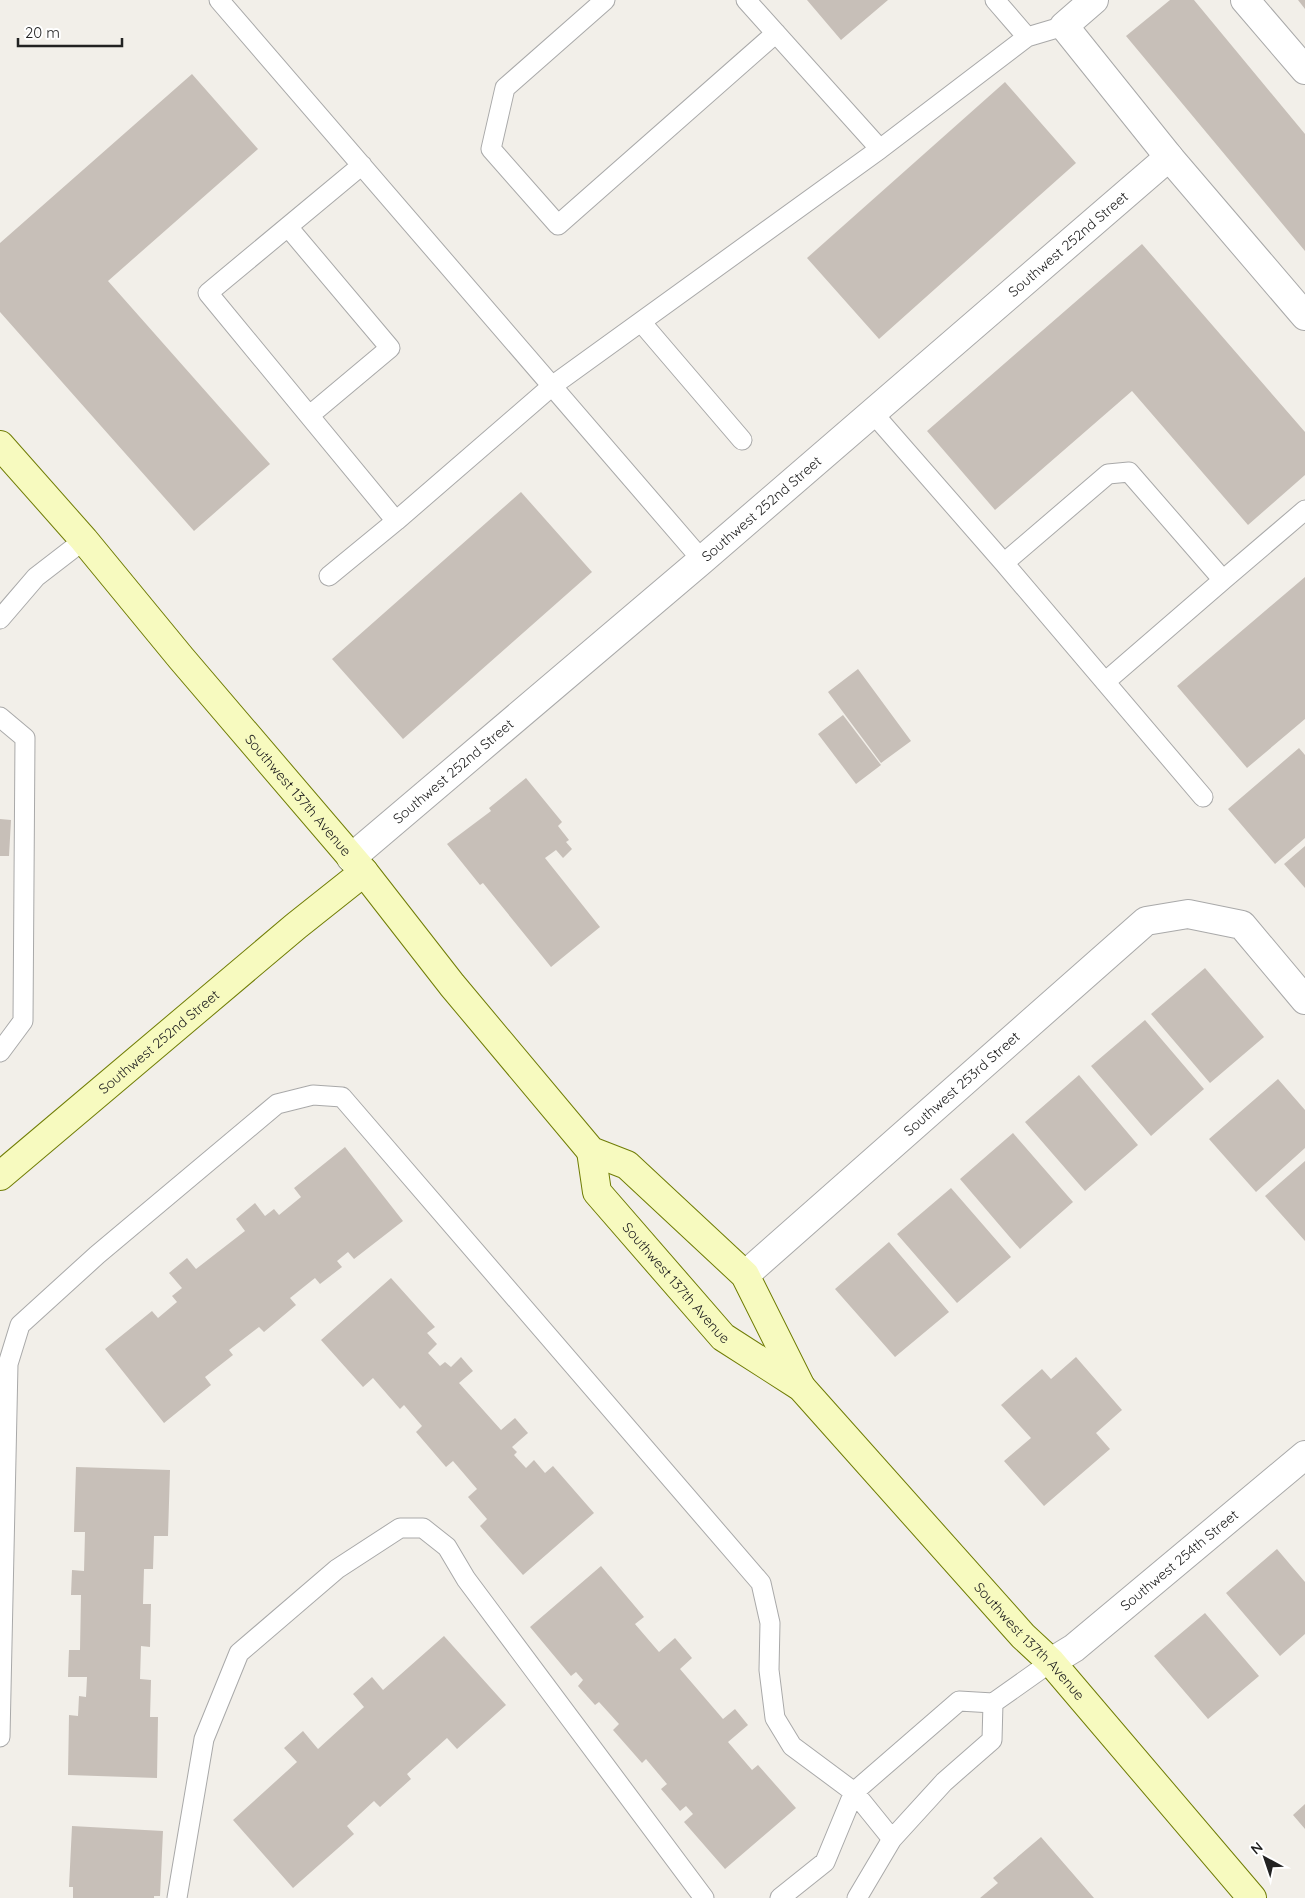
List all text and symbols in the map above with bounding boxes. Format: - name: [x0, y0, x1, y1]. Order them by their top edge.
- scale bar: [18, 15, 121, 47]
- text: 20 m: [25, 23, 60, 42]
- street label: Southwest 252nd Street: [1004, 187, 1132, 301]
- street label: Southwest 252nd Street: [698, 452, 825, 565]
- street label: Southwest 252nd Street: [389, 715, 517, 827]
- street label: Southwest 137th Avenue: [241, 730, 355, 860]
- street label: Southwest 252nd Street: [95, 986, 223, 1098]
- street label: Southwest 253rd Street: [900, 1027, 1024, 1140]
- street label: Southwest 137th Avenue: [619, 1219, 733, 1348]
- street label: Southwest 254th Street: [1117, 1506, 1242, 1615]
- street label: Southwest 137th Avenue: [970, 1578, 1089, 1704]
- north arrow: [1240, 1833, 1290, 1883]
- text: N: [1247, 1838, 1266, 1858]

